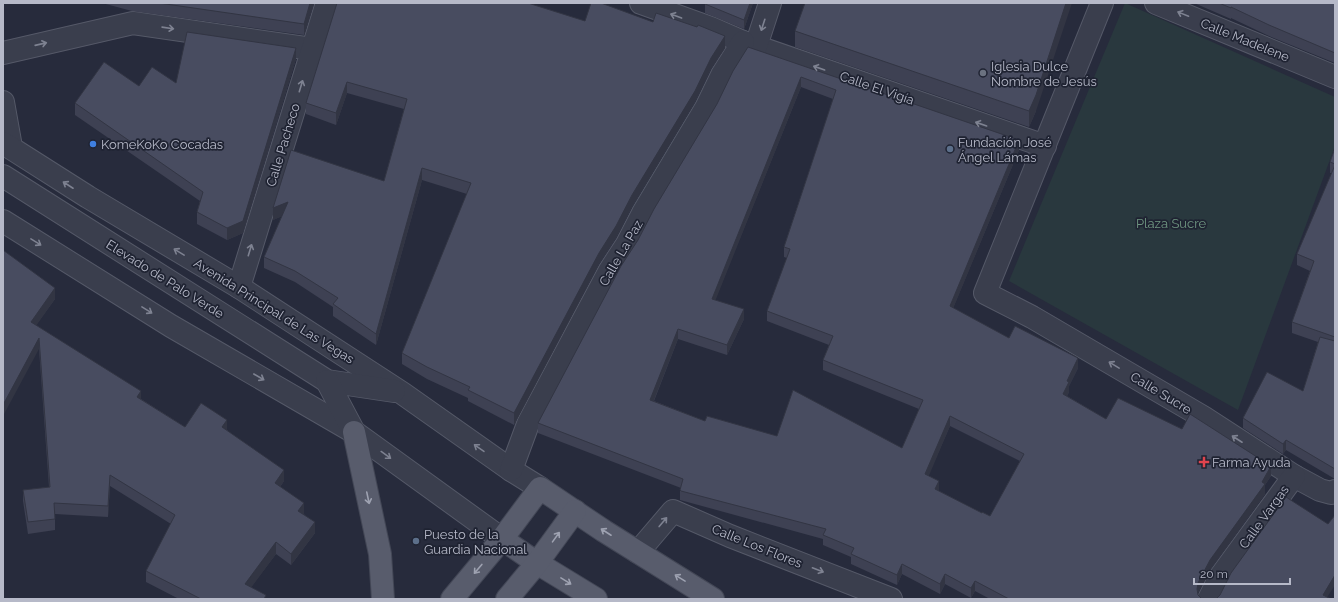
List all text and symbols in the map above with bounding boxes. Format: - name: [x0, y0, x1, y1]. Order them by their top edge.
- one-way arrow: [1177, 10, 1189, 17]
- one-way arrow: [670, 11, 682, 19]
- street label: Calle Madelene: [1198, 15, 1292, 65]
- one-way arrow: [759, 18, 766, 31]
- one-way arrow: [161, 24, 174, 32]
- one-way arrow: [34, 40, 47, 48]
- place label: Iglesia Dulce Nombre de Jesús: [991, 59, 1097, 89]
- one-way arrow: [812, 64, 825, 71]
- street label: Calle El Vigía: [838, 68, 916, 108]
- marker: Iglesia Dulce Nombre de Jesús: [978, 68, 988, 78]
- one-way arrow: [298, 79, 305, 92]
- street label: Calle Pacheco: [263, 101, 303, 188]
- one-way arrow: [975, 120, 988, 127]
- place label: Fundación José Ángel Lámas: [958, 135, 1052, 165]
- place label: KomeKoKo Cocadas: [101, 137, 223, 152]
- marker: KomeKoKo Cocadas: [88, 139, 98, 149]
- marker: Fundación José Ángel Lámas: [945, 144, 955, 154]
- one-way arrow: [62, 180, 74, 188]
- park label: Plaza Sucre: [1136, 216, 1206, 231]
- street label: Calle La Paz: [596, 217, 646, 289]
- street label: Elevado de Palo Verde: [103, 237, 227, 322]
- one-way arrow: [30, 238, 41, 246]
- one-way arrow: [247, 244, 254, 257]
- one-way arrow: [173, 247, 185, 255]
- street label: Avenida Principal de Las Vegas: [191, 255, 357, 367]
- one-way arrow: [141, 307, 153, 315]
- one-way arrow: [1108, 361, 1120, 369]
- street label: Calle Sucre: [1128, 369, 1195, 417]
- one-way arrow: [252, 373, 264, 381]
- one-way arrow: [1231, 435, 1243, 443]
- one-way arrow: [474, 444, 485, 452]
- one-way arrow: [380, 451, 391, 459]
- place label: Farma Ayuda: [1212, 455, 1291, 470]
- marker: Farma Ayuda: [1199, 457, 1209, 467]
- street label: Calle Vargas: [1236, 482, 1292, 552]
- one-way arrow: [364, 491, 372, 504]
- one-way arrow: [659, 517, 668, 528]
- street label: Calle Los Flores: [710, 521, 804, 571]
- place label: Puesto de la Guardia Nacional: [424, 527, 527, 557]
- one-way arrow: [601, 528, 612, 536]
- one-way arrow: [552, 532, 560, 543]
- marker: Puesto de la Guardia Nacional: [411, 536, 421, 546]
- scale bar: [1194, 560, 1290, 586]
- one-way arrow: [473, 563, 482, 574]
- one-way arrow: [812, 567, 824, 575]
- text: 20 m: [1200, 567, 1228, 581]
- one-way arrow: [674, 574, 686, 582]
- one-way arrow: [560, 577, 571, 585]

